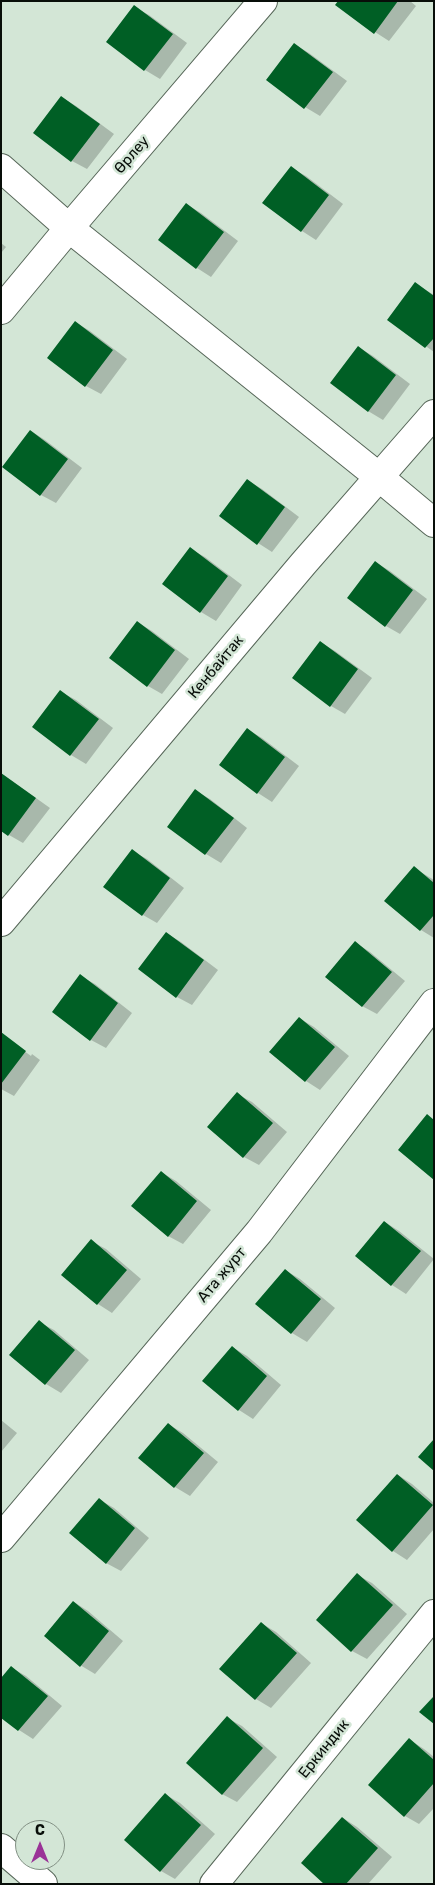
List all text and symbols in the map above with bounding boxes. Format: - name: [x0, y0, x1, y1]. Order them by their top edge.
- street label: Өрлеу: [111, 132, 153, 178]
- street label: Кенбайтак: [184, 632, 248, 702]
- street label: Ата журт: [194, 1244, 250, 1306]
- street label: Еркиндик: [295, 1716, 353, 1782]
- north arrow: [15, 1820, 65, 1870]
- text: С: [35, 1822, 45, 1839]

